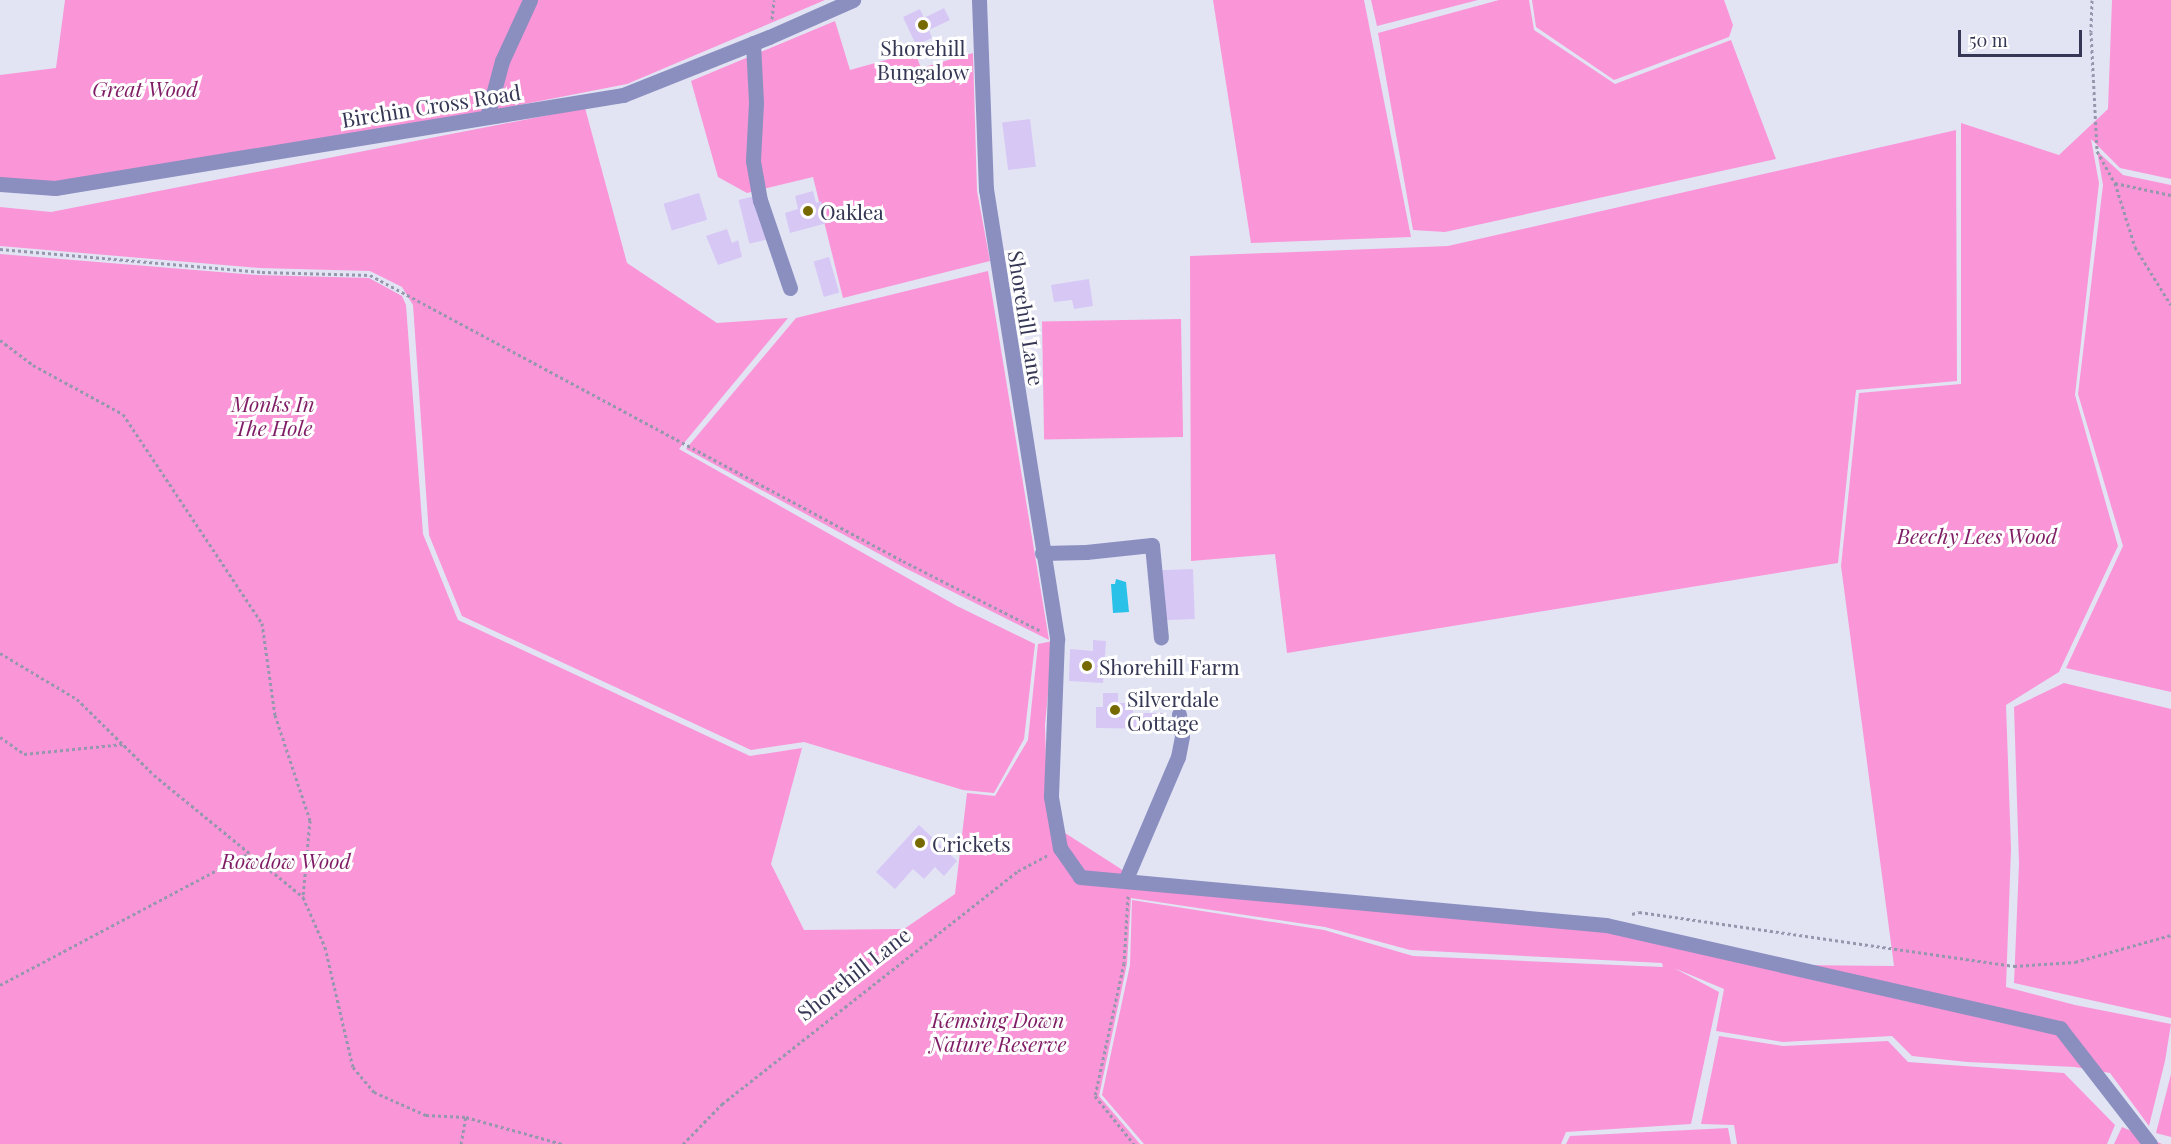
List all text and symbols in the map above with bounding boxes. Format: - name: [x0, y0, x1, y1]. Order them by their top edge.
- marker: Shorehill Bungalow: [916, 18, 930, 32]
- scale bar: [1961, 18, 2086, 56]
- text: 50 m: [1969, 28, 2008, 52]
- place label: Shorehill Bungalow: [877, 34, 969, 84]
- park label: Great Wood: [92, 75, 198, 101]
- street label: Birchin Cross Road: [340, 78, 522, 132]
- place label: Oaklea: [820, 198, 884, 224]
- marker: Oaklea: [801, 204, 815, 218]
- street label: Shorehill Lane: [1004, 249, 1050, 387]
- park label: Monks In The Hole: [231, 390, 315, 440]
- park label: Beechy Lees Wood: [1897, 522, 2057, 548]
- place label: Shorehill Farm: [1099, 653, 1240, 679]
- marker: Shorehill Farm: [1080, 659, 1094, 673]
- place label: Silverdale Cottage: [1127, 685, 1219, 735]
- marker: Silverdale Cottage: [1108, 703, 1122, 717]
- place label: Crickets: [932, 830, 1011, 856]
- marker: Crickets: [913, 836, 927, 850]
- park label: Rowdow Wood: [221, 847, 351, 873]
- street label: Shorehill Lane: [791, 921, 915, 1025]
- park label: Kemsing Down Nature Reserve: [930, 1006, 1066, 1056]

